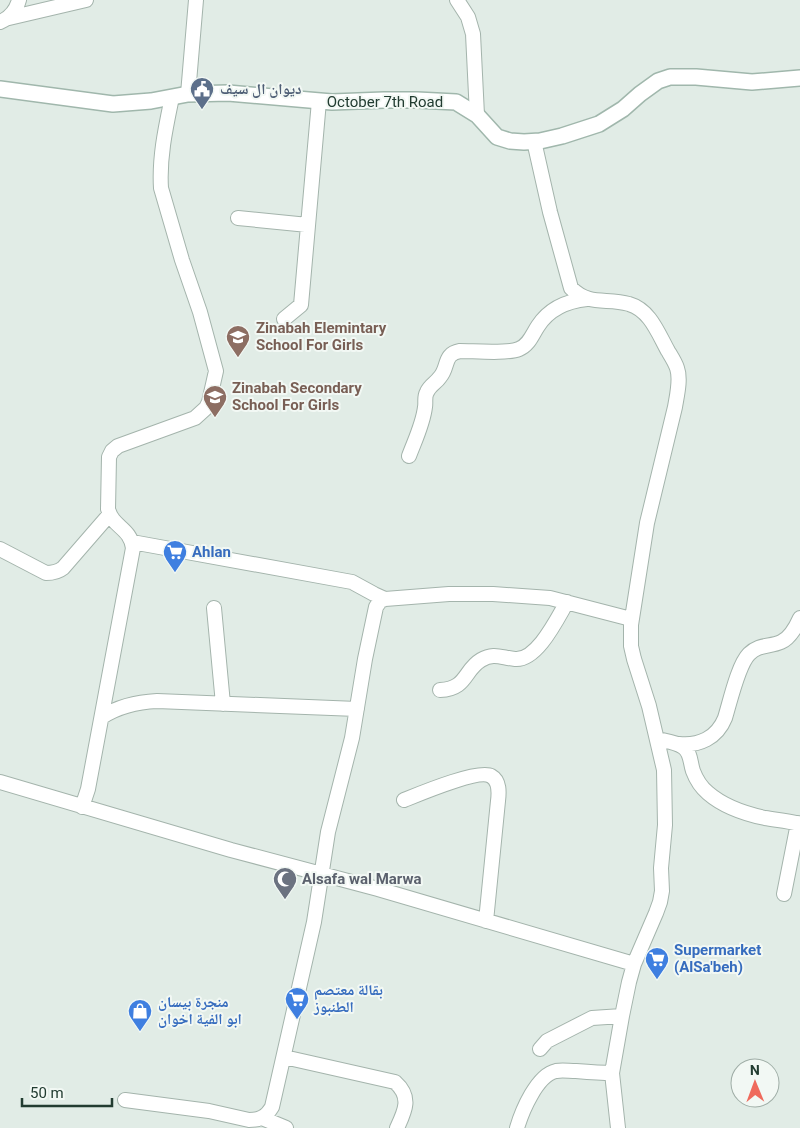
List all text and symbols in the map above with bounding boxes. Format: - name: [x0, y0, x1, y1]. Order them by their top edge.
- public building icon: ديوان ال سيف: [189, 76, 215, 110]
- place label: ديوان ال سيف: [220, 80, 302, 98]
- street label: October 7th Road: [327, 93, 443, 111]
- place label: Zinabah Elemintary School For Girls: [256, 319, 387, 354]
- school or university icon: Zinabah Elemintary School For Girls: [225, 324, 251, 358]
- place label: Zinabah Secondary School For Girls: [232, 379, 362, 414]
- school or university icon: Zinabah Secondary School For Girls: [202, 384, 228, 418]
- supermarket icon: Ahlan: [162, 539, 188, 573]
- place label: Ahlan: [192, 543, 231, 561]
- mosque icon: Alsafa wal Marwa: [272, 866, 298, 900]
- place label: Alsafa wal Marwa: [302, 870, 421, 888]
- place label: Supermarket (AlSa'beh): [674, 941, 761, 976]
- supermarket icon: Supermarket (AlSa'beh): [644, 946, 670, 980]
- place label: بقالة معتصم الطنبوز: [313, 981, 383, 1016]
- supermarket icon: بقالة معتصم الطنبوز: [284, 986, 310, 1020]
- place label: منجرة بيسان ابو الفية اخوان: [158, 993, 242, 1028]
- shop icon: منجرة بيسان ابو الفية اخوان: [127, 998, 153, 1032]
- north arrow: [730, 1058, 780, 1108]
- text: N: [750, 1062, 760, 1078]
- scale bar: [22, 1076, 112, 1108]
- text: 50 m: [30, 1084, 64, 1102]

